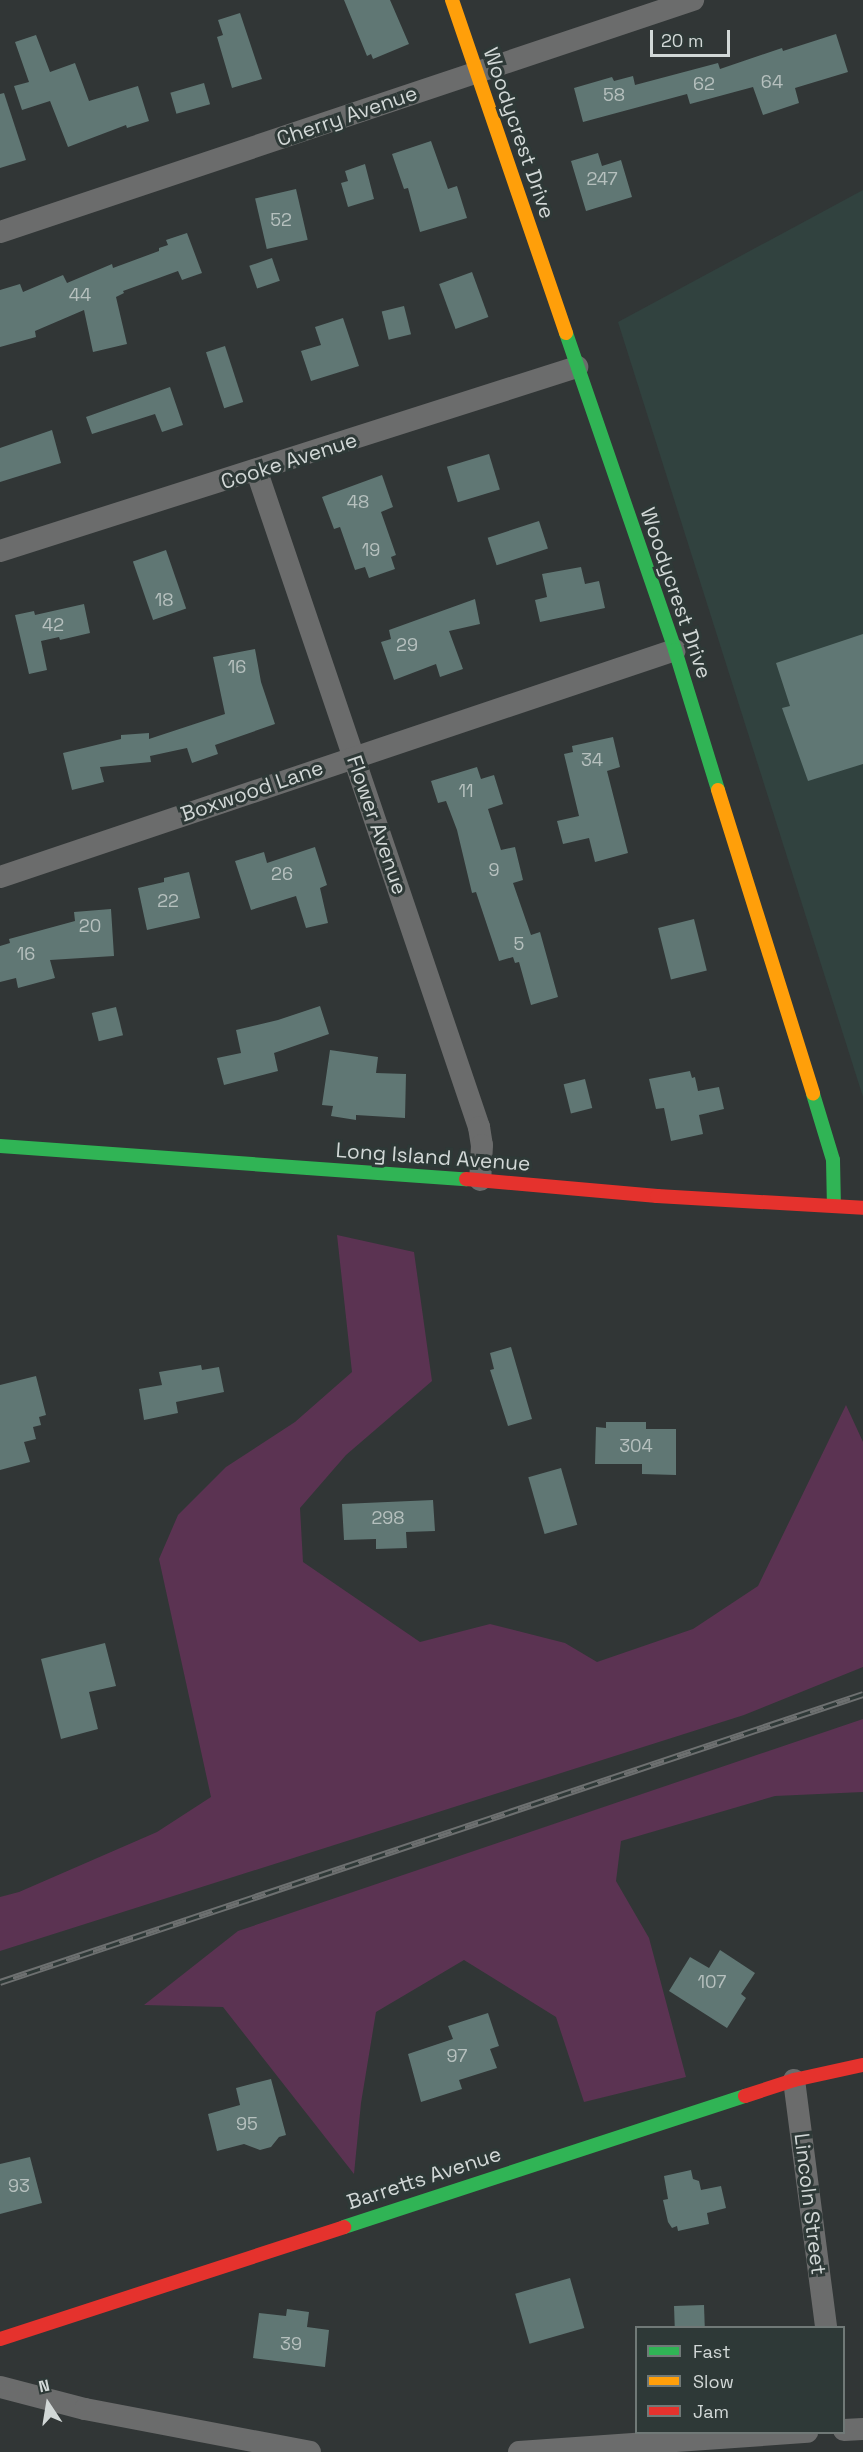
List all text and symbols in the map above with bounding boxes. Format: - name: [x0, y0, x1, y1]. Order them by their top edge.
- scale bar: [653, 18, 732, 56]
- text: 20 m: [661, 29, 704, 52]
- street label: Woodycrest Drive: [478, 44, 560, 222]
- house number: 64: [761, 71, 783, 93]
- house number: 62: [693, 73, 715, 95]
- street label: Cherry Avenue: [273, 80, 421, 152]
- house number: 58: [603, 84, 625, 106]
- house number: 247: [586, 168, 618, 190]
- house number: 52: [270, 209, 292, 231]
- house number: 44: [69, 284, 91, 306]
- street label: Cooke Avenue: [217, 427, 361, 495]
- house number: 48: [347, 491, 369, 513]
- street label: Woodycrest Drive: [635, 504, 717, 682]
- house number: 19: [362, 539, 380, 561]
- house number: 18: [155, 589, 173, 611]
- house number: 42: [42, 614, 64, 636]
- house number: 29: [396, 634, 418, 656]
- house number: 16: [228, 656, 246, 678]
- house number: 34: [581, 749, 603, 771]
- street label: Flower Avenue: [341, 752, 413, 898]
- street label: Boxwood Lane: [177, 755, 327, 827]
- house number: 11: [458, 780, 474, 802]
- house number: 9: [488, 859, 500, 881]
- house number: 26: [271, 863, 293, 885]
- house number: 22: [157, 890, 179, 912]
- house number: 20: [79, 915, 101, 937]
- house number: 5: [514, 933, 524, 955]
- house number: 16: [17, 943, 35, 965]
- street label: Long Island Avenue: [335, 1138, 531, 1176]
- house number: 304: [619, 1435, 653, 1457]
- house number: 298: [371, 1507, 405, 1529]
- house number: 107: [698, 1971, 726, 1993]
- house number: 97: [447, 2045, 467, 2067]
- house number: 95: [236, 2113, 258, 2135]
- street label: Lincoln Street: [789, 2132, 831, 2276]
- street label: Barretts Avenue: [344, 2141, 504, 2215]
- house number: 93: [8, 2175, 30, 2197]
- legend: [635, 2326, 845, 2434]
- house number: 39: [280, 2333, 302, 2355]
- text: Fast: [693, 2340, 730, 2363]
- text: Slow: [693, 2370, 734, 2393]
- north arrow: [18, 2374, 78, 2434]
- text: N: [37, 2375, 52, 2397]
- text: Jam: [693, 2400, 729, 2423]

